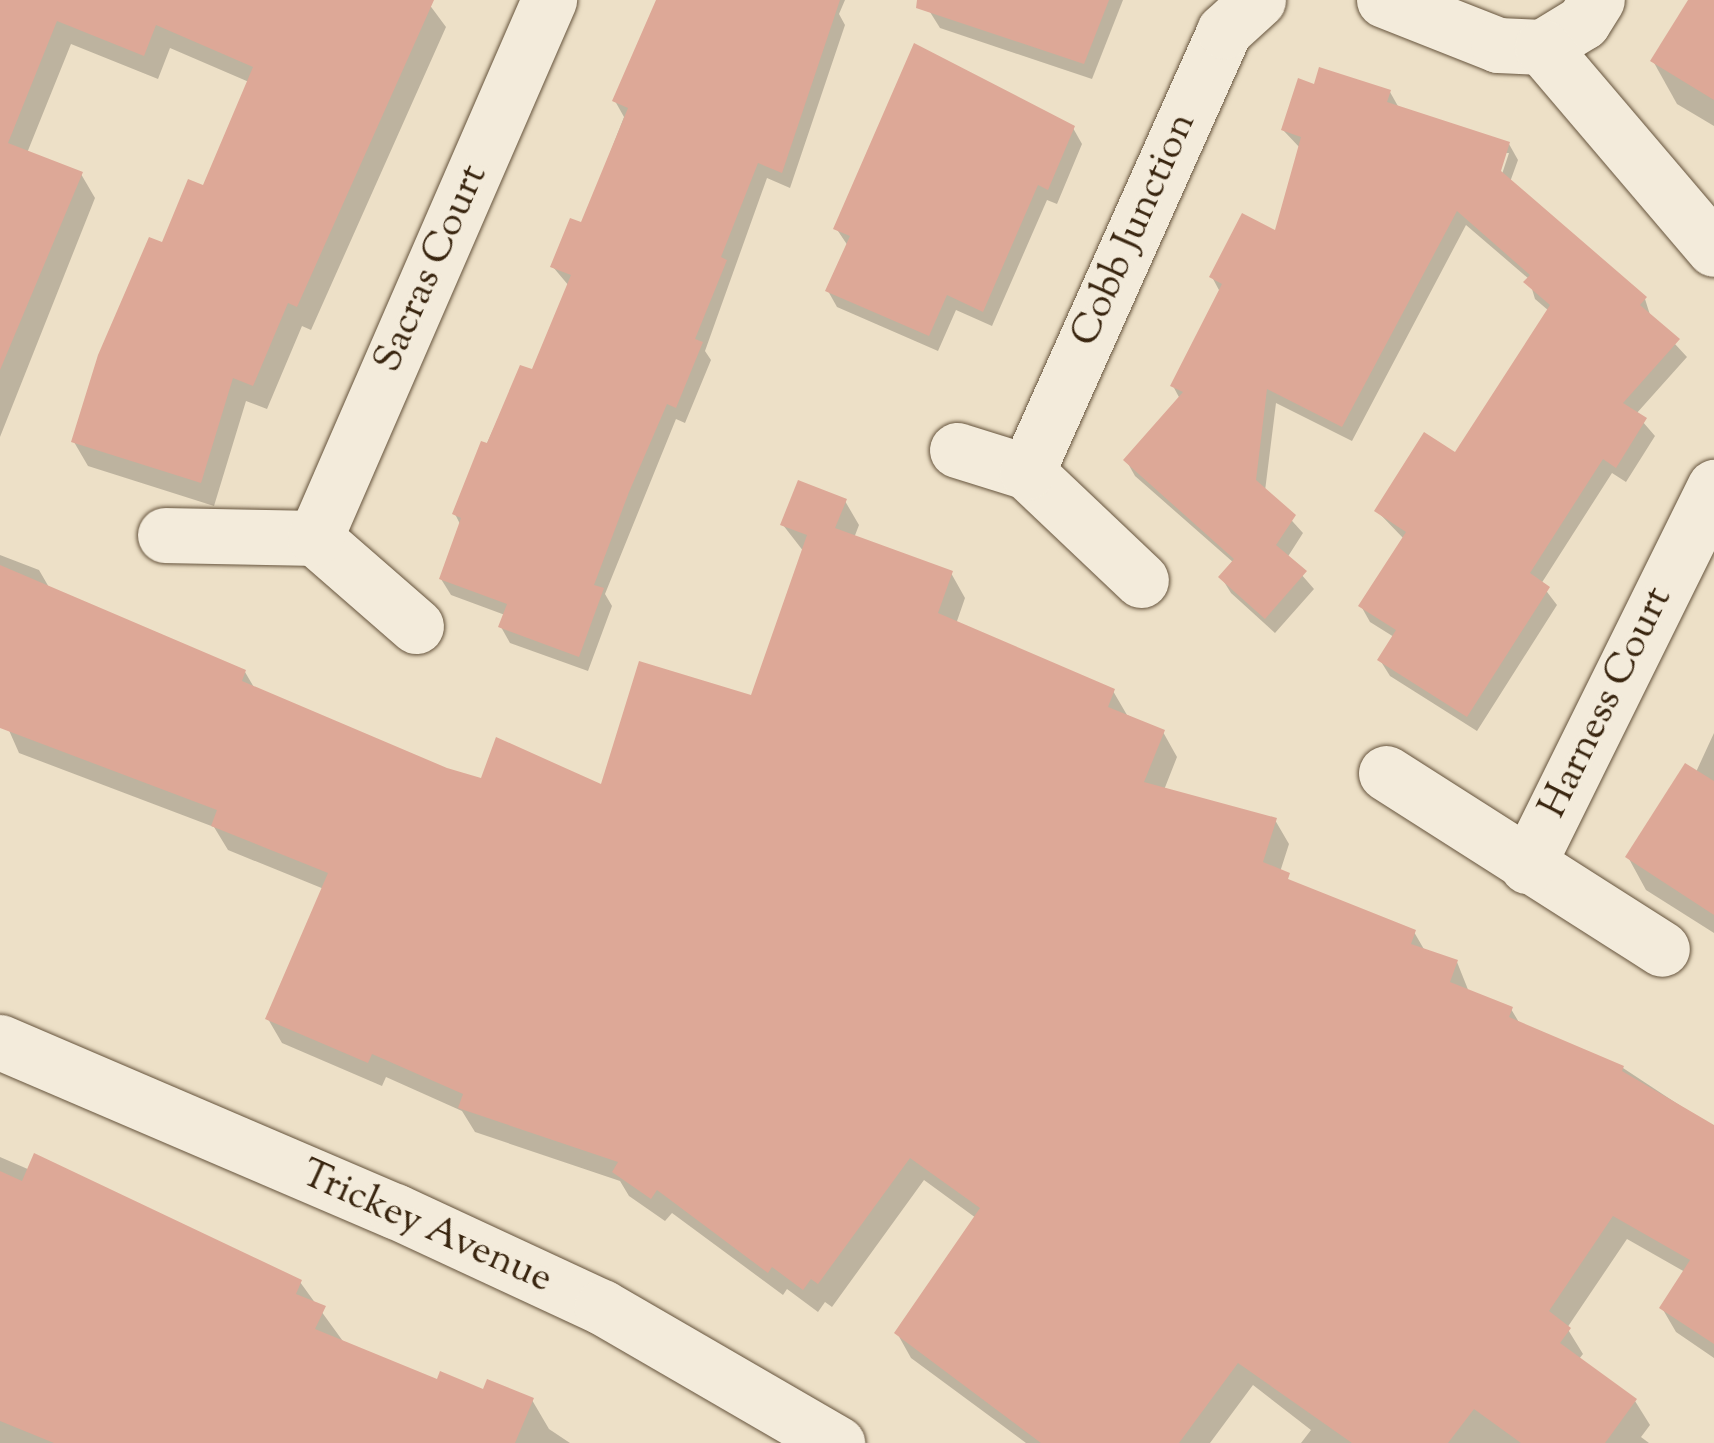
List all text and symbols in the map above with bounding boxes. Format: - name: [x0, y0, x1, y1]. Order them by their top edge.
- street label: Cobb Junction: [1062, 106, 1208, 354]
- street label: Sacras Court: [365, 158, 499, 380]
- street label: Harness Court: [1530, 580, 1684, 826]
- street label: Trickey Avenue: [293, 1151, 559, 1305]

